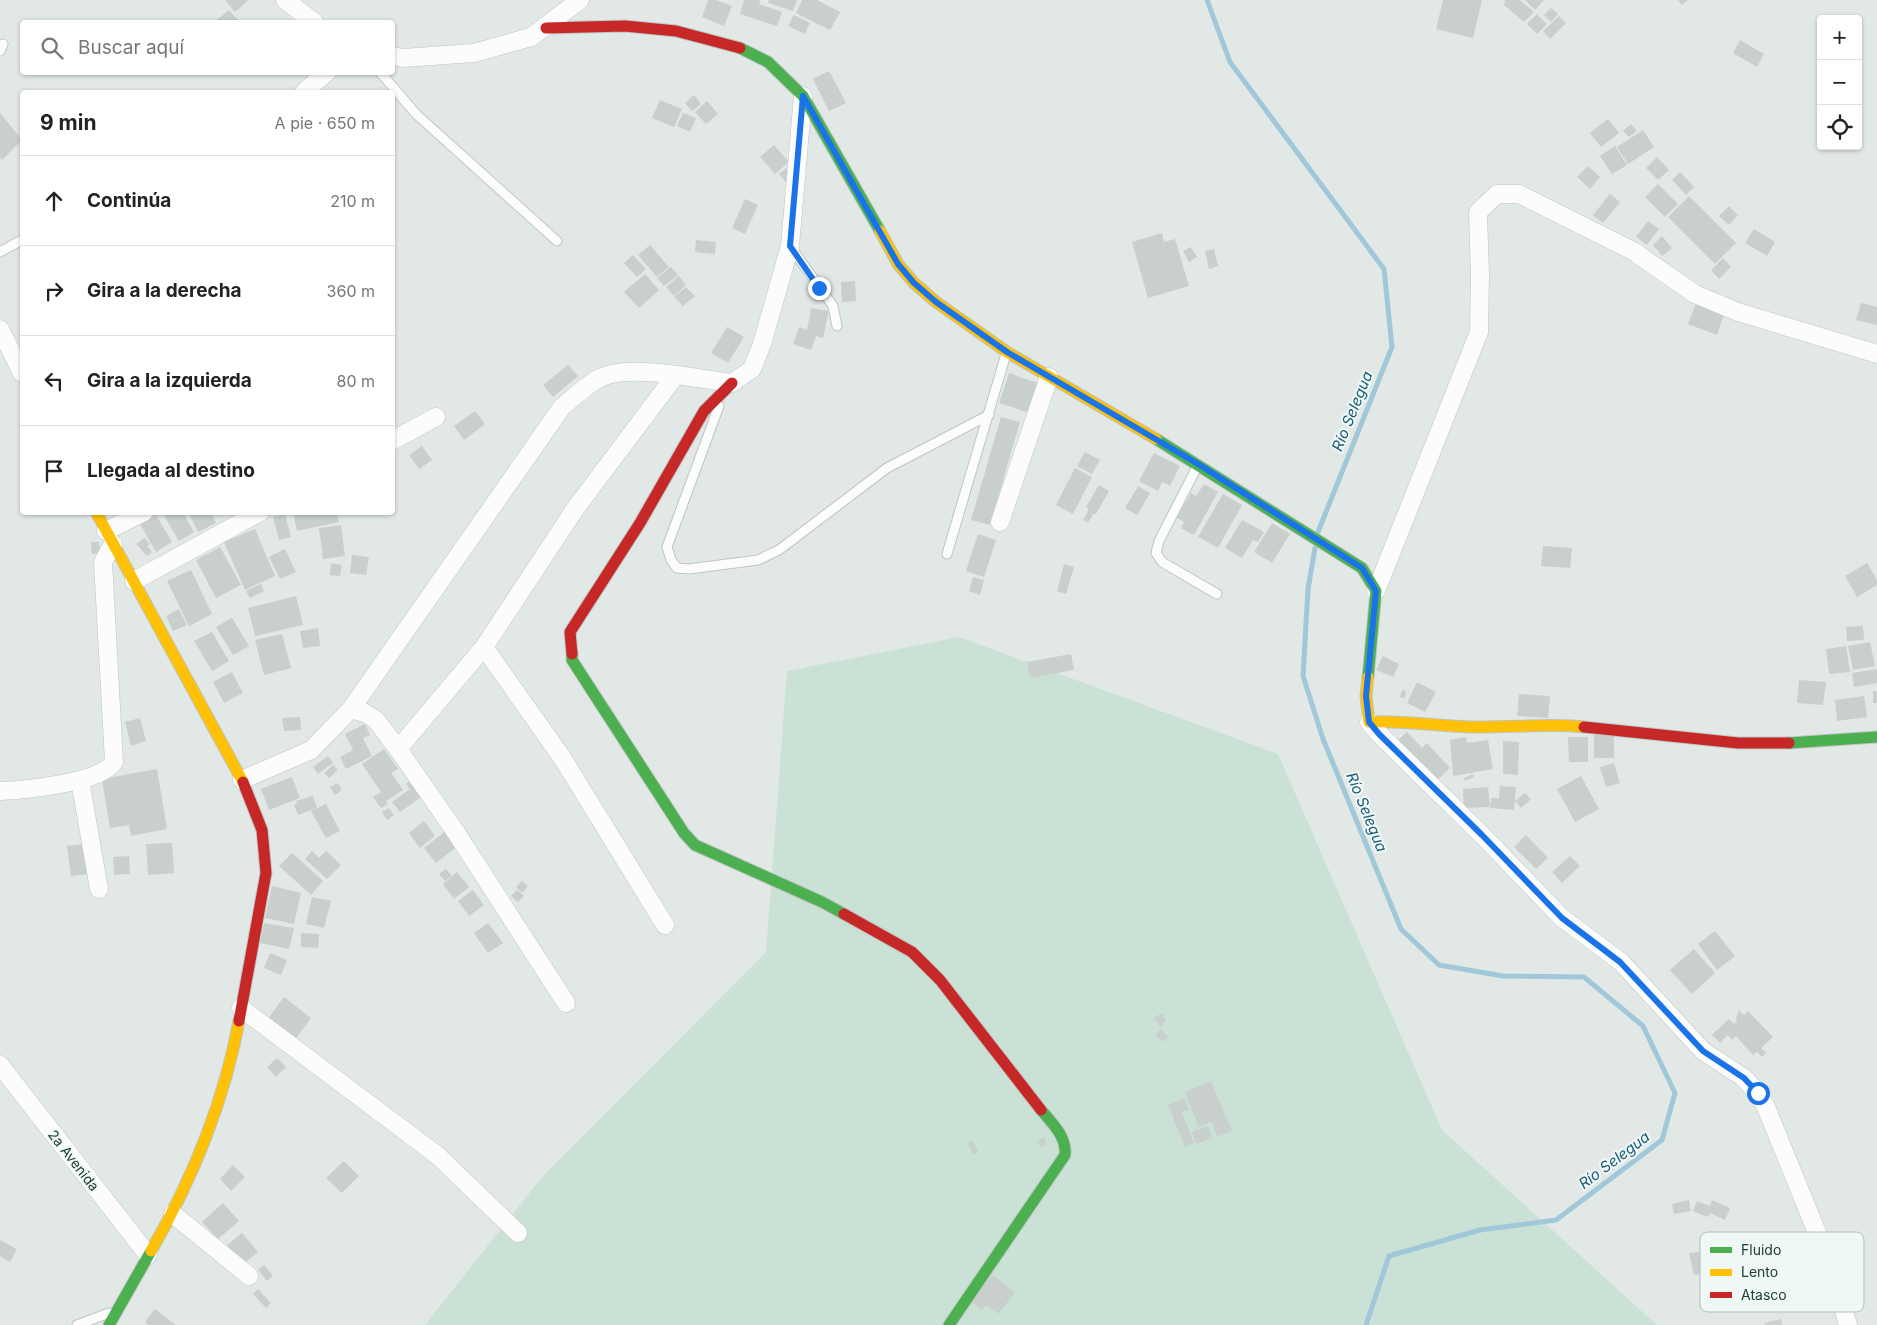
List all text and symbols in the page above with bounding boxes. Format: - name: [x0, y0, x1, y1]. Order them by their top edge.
- map controls: [1817, 15, 1862, 150]
- button: +: [1817, 15, 1862, 60]
- search box: [20, 20, 395, 75]
- icon: search: [38, 34, 66, 62]
- text: Buscar aquí: [78, 36, 184, 59]
- button: −: [1817, 60, 1862, 105]
- button: locate: [1817, 105, 1862, 150]
- text: 9 min: [40, 110, 97, 135]
- text: A pie · 650 m: [275, 113, 375, 133]
- icon: ahead: [40, 187, 68, 215]
- text: Continúa: [87, 189, 171, 212]
- text: 210 m: [330, 191, 375, 211]
- icon: right: [40, 277, 68, 305]
- route end: [808, 277, 831, 300]
- text: Gira a la derecha: [87, 279, 242, 302]
- text: 360 m: [327, 281, 375, 301]
- icon: left: [40, 367, 68, 395]
- water label: Río Selegua: [1327, 368, 1377, 454]
- text: Gira a la izquierda: [87, 369, 252, 392]
- text: 80 m: [336, 371, 375, 391]
- icon: arrive: [40, 457, 68, 485]
- text: Llegada al destino: [87, 459, 255, 482]
- water label: Río Selegua: [1342, 769, 1392, 855]
- route start: [1747, 1082, 1770, 1105]
- street label: 2a Avenida: [45, 1126, 103, 1194]
- water label: Río Selegua: [1575, 1127, 1653, 1193]
- legend: [1700, 1232, 1864, 1312]
- text: Fluido: [1741, 1241, 1781, 1258]
- text: Lento: [1741, 1263, 1778, 1280]
- text: Atasco: [1741, 1286, 1787, 1303]

